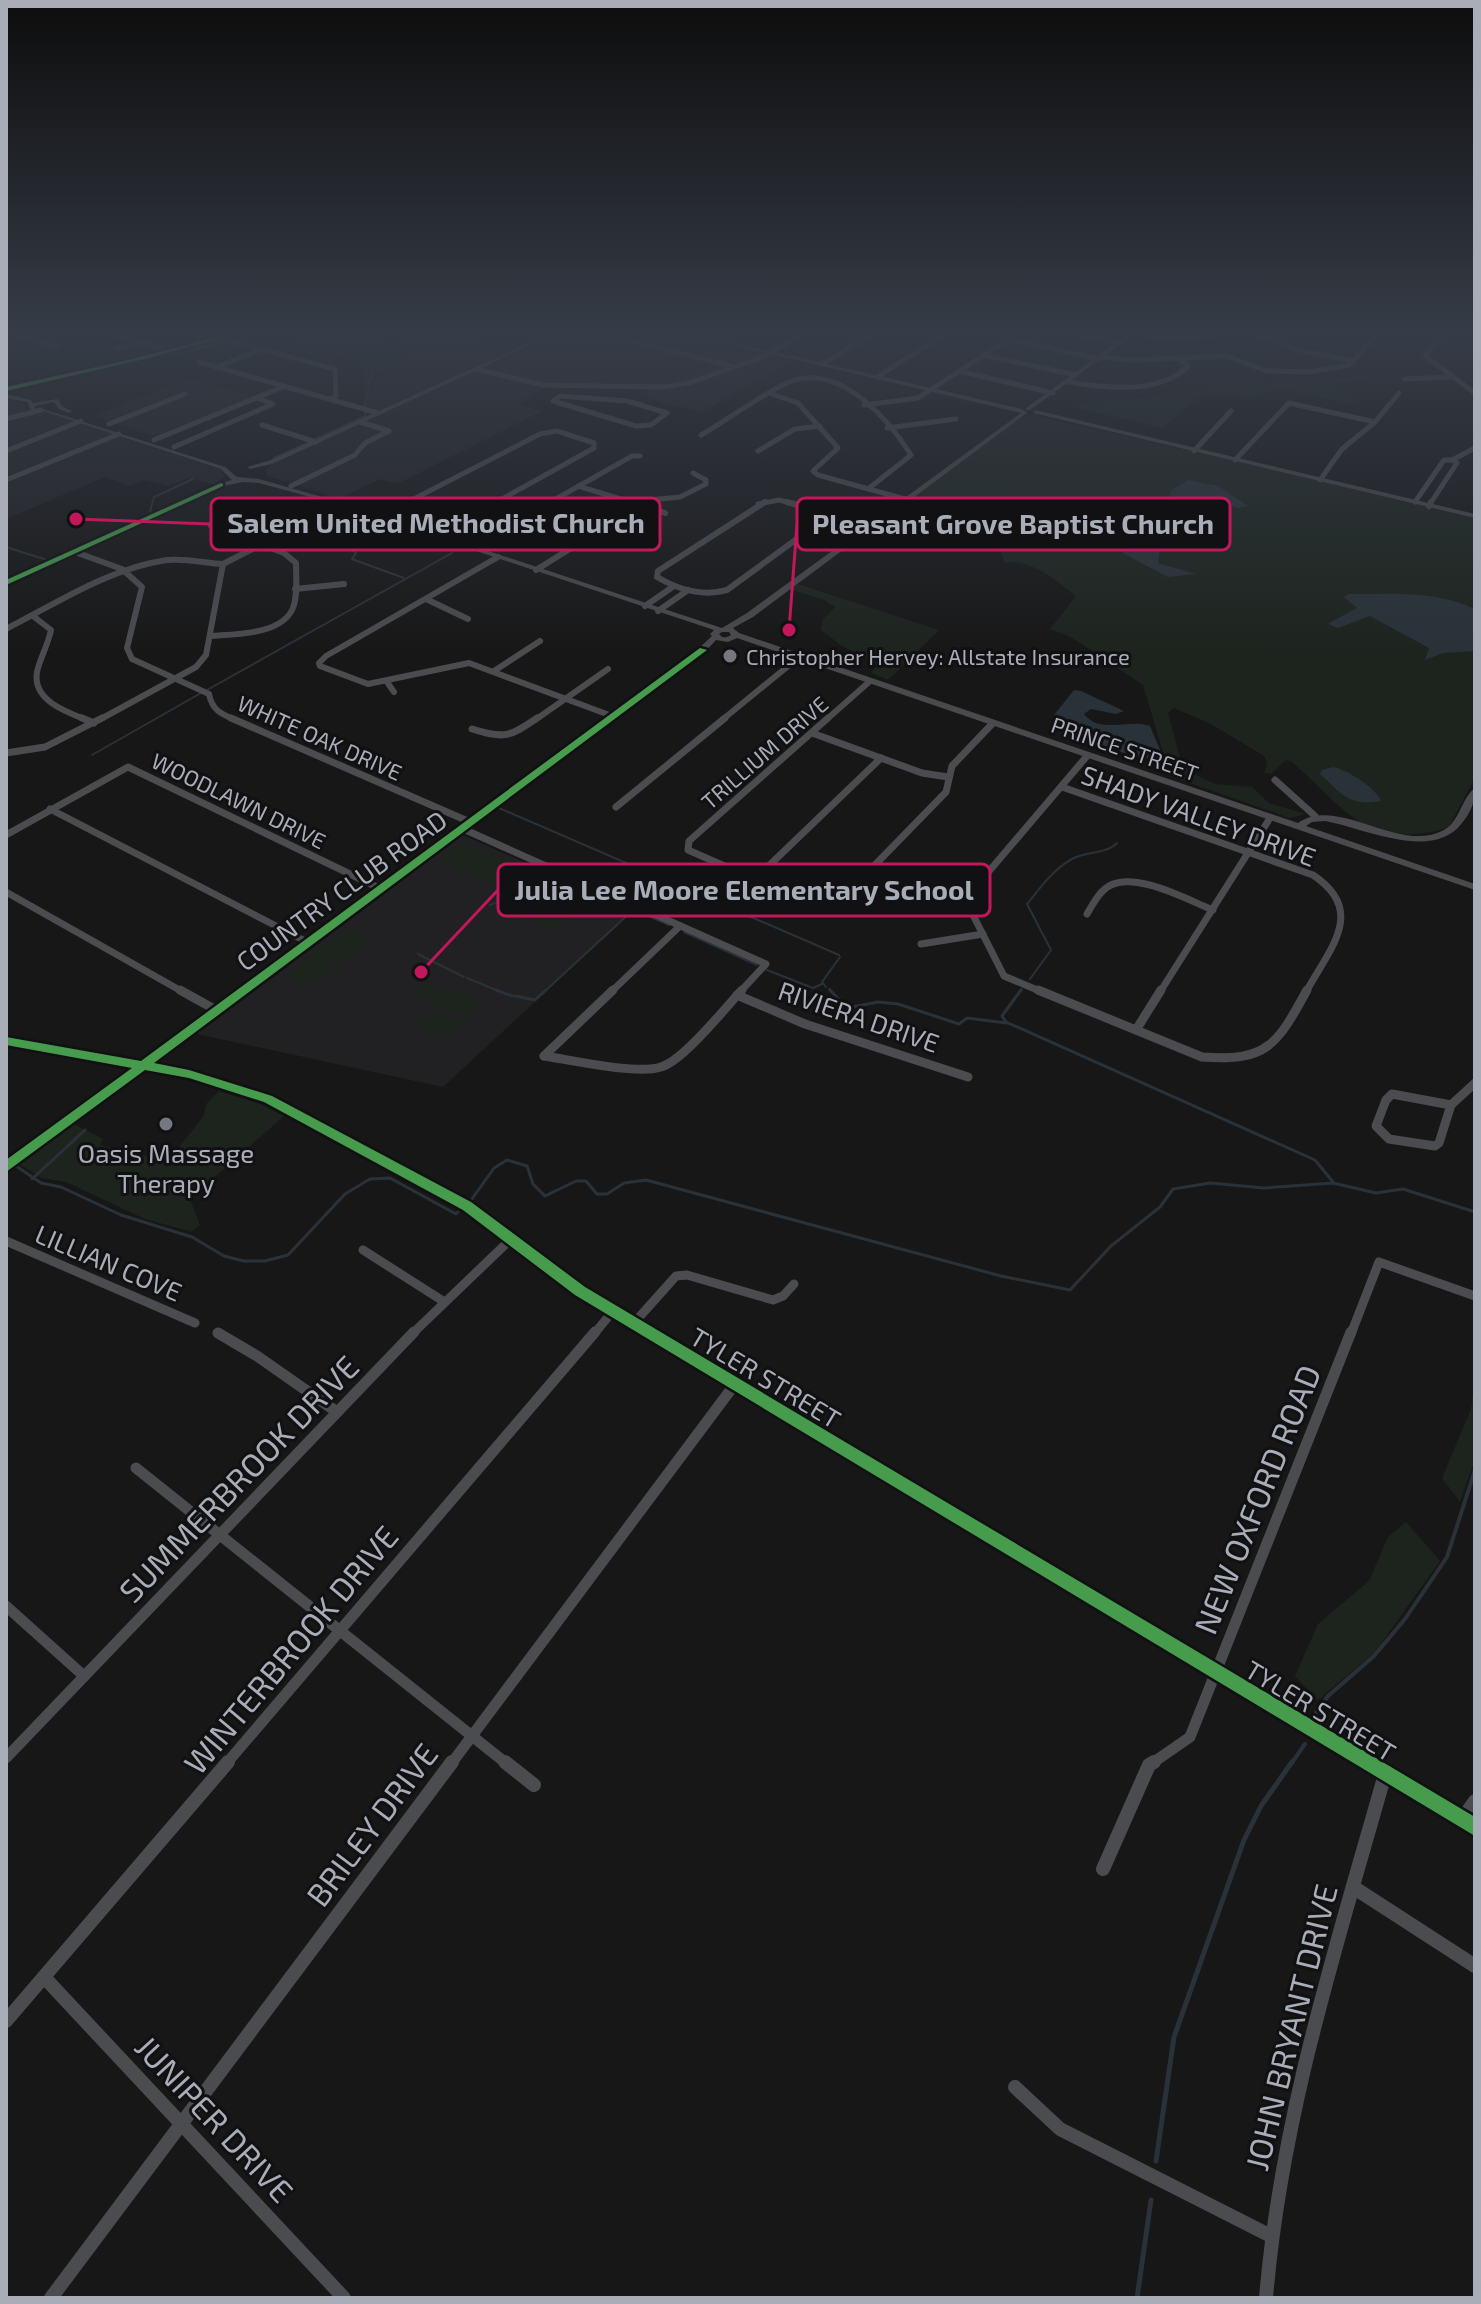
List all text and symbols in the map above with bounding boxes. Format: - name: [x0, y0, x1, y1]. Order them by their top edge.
- callout: Salem United Methodist Church: [211, 498, 660, 550]
- callout: Pleasant Grove Baptist Church: [797, 498, 1230, 550]
- text: Salem United Methodist Church: [227, 505, 645, 539]
- text: Pleasant Grove Baptist Church: [812, 506, 1214, 540]
- place label: Christopher Hervey: Allstate Insurance: [746, 643, 1130, 669]
- marker: Christopher Hervey: Allstate Insurance: [721, 647, 739, 665]
- street label: WHITE OAK DRIVE: [234, 689, 406, 785]
- street label: TRILLIUM DRIVE: [695, 690, 833, 814]
- street label: PRINCE STREET: [1048, 711, 1202, 785]
- street label: WOODLAWN DRIVE: [148, 747, 330, 853]
- street label: SHADY VALLEY DRIVE: [1078, 758, 1320, 872]
- street label: COUNTRY CLUB ROAD: [230, 803, 452, 977]
- callout: Julia Lee Moore Elementary School: [498, 864, 990, 916]
- text: Julia Lee Moore Elementary School: [514, 872, 975, 906]
- street label: RIVIERA DRIVE: [775, 974, 943, 1058]
- marker: Oasis Massage Therapy: [157, 1115, 175, 1133]
- place label: Oasis Massage Therapy: [78, 1137, 254, 1198]
- street label: LILLIAN COVE: [31, 1217, 187, 1307]
- street label: TYLER STREET: [685, 1320, 847, 1434]
- street label: SUMMERBROOK DRIVE: [110, 1347, 366, 1609]
- street label: NEW OXFORD ROAD: [1185, 1359, 1327, 1639]
- street label: WINTERBROOK DRIVE: [175, 1517, 405, 1781]
- street label: TYLER STREET: [1240, 1653, 1402, 1767]
- street label: BRILEY DRIVE: [298, 1735, 444, 1913]
- street label: JOHN BRYANT DRIVE: [1236, 1880, 1344, 2174]
- street label: JUNIPER DRIVE: [128, 2027, 302, 2209]

